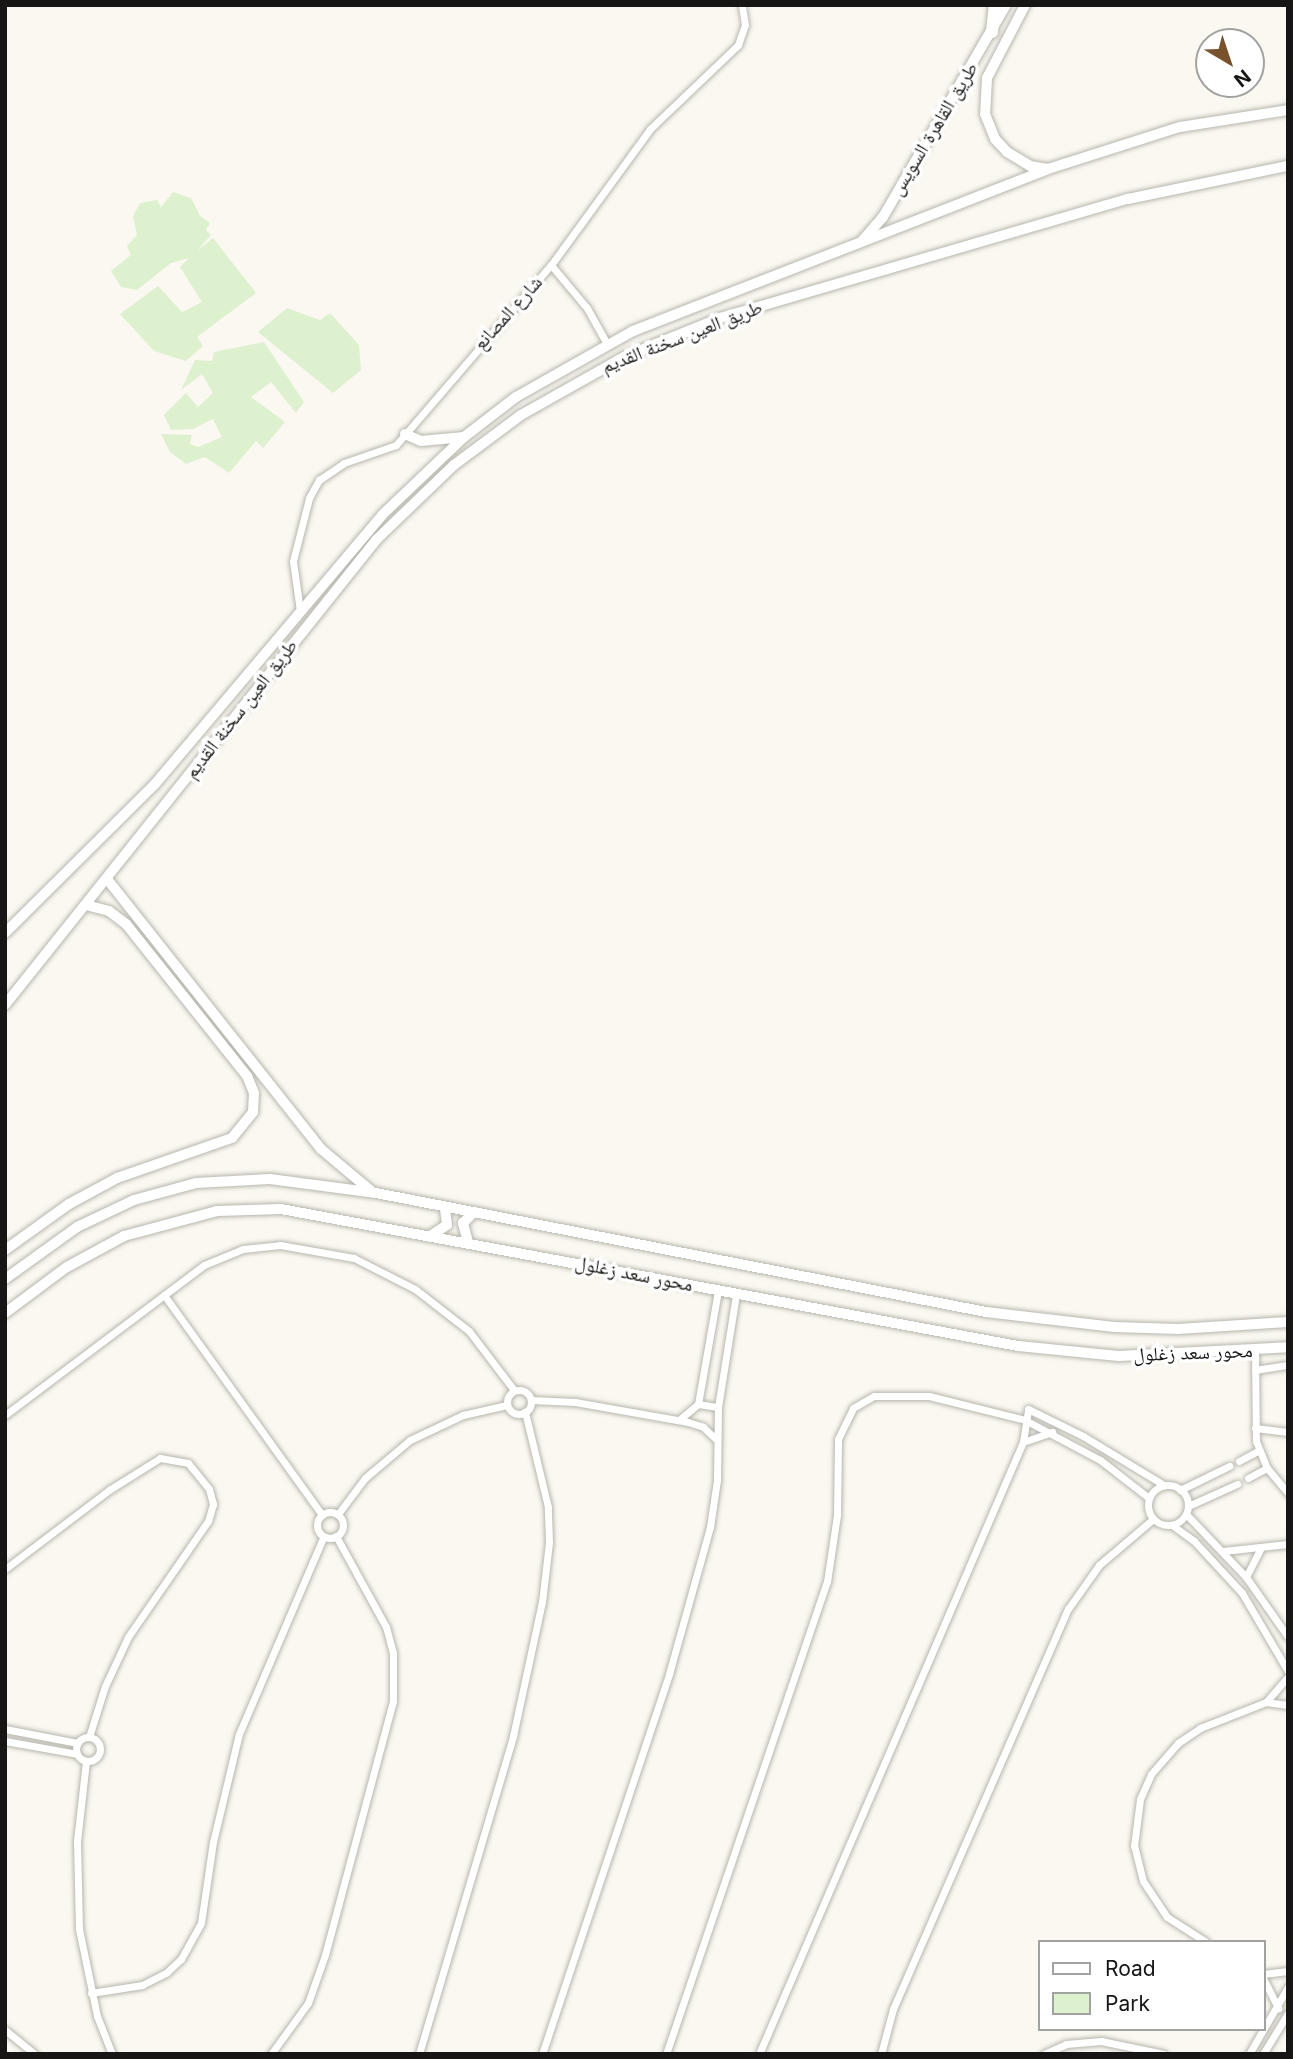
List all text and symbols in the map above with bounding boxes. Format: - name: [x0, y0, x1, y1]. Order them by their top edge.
- north arrow: [1195, 28, 1265, 98]
- street label: طريق القاهرة السويس: [885, 58, 983, 200]
- text: N: [1229, 65, 1255, 92]
- street label: شارع المصانع: [469, 271, 547, 355]
- street label: طريق العين سخنة القديم: [599, 296, 765, 378]
- street label: طريق العين سخنة القديم: [180, 635, 302, 783]
- street label: محور سعد زغلول: [573, 1251, 695, 1297]
- street label: محور سعد زغلول: [1133, 1340, 1253, 1366]
- legend: [1038, 1940, 1265, 2031]
- text: Road: [1105, 1956, 1156, 1981]
- text: Park: [1105, 1991, 1150, 2016]

